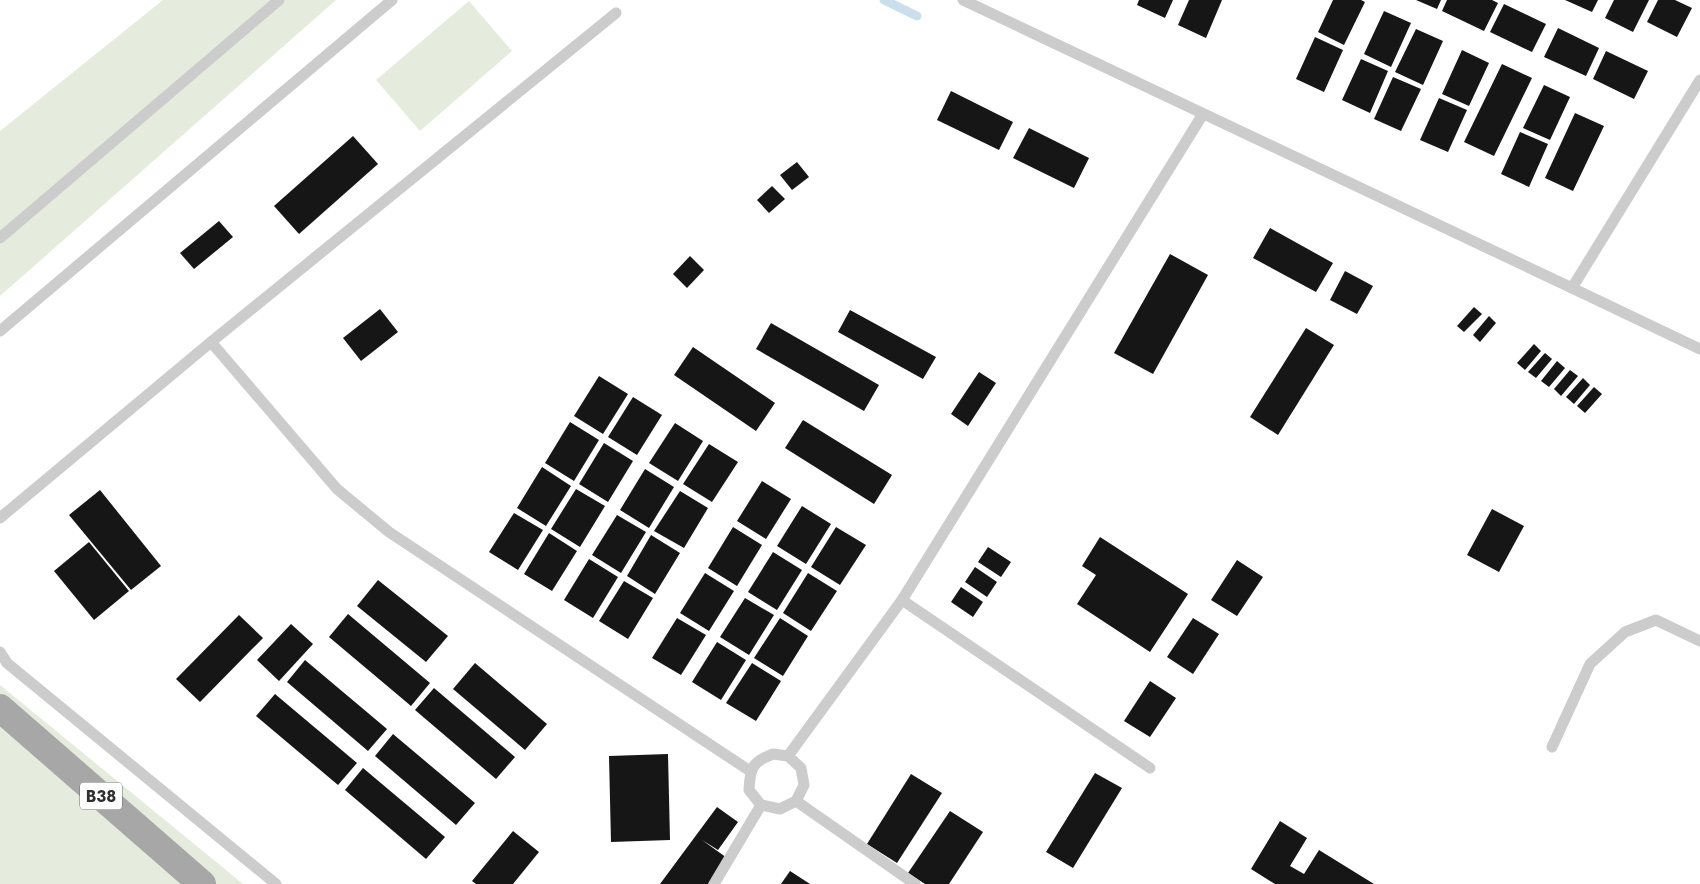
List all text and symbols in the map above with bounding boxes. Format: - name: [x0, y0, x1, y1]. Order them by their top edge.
- road number: B38: [80, 782, 122, 809]

